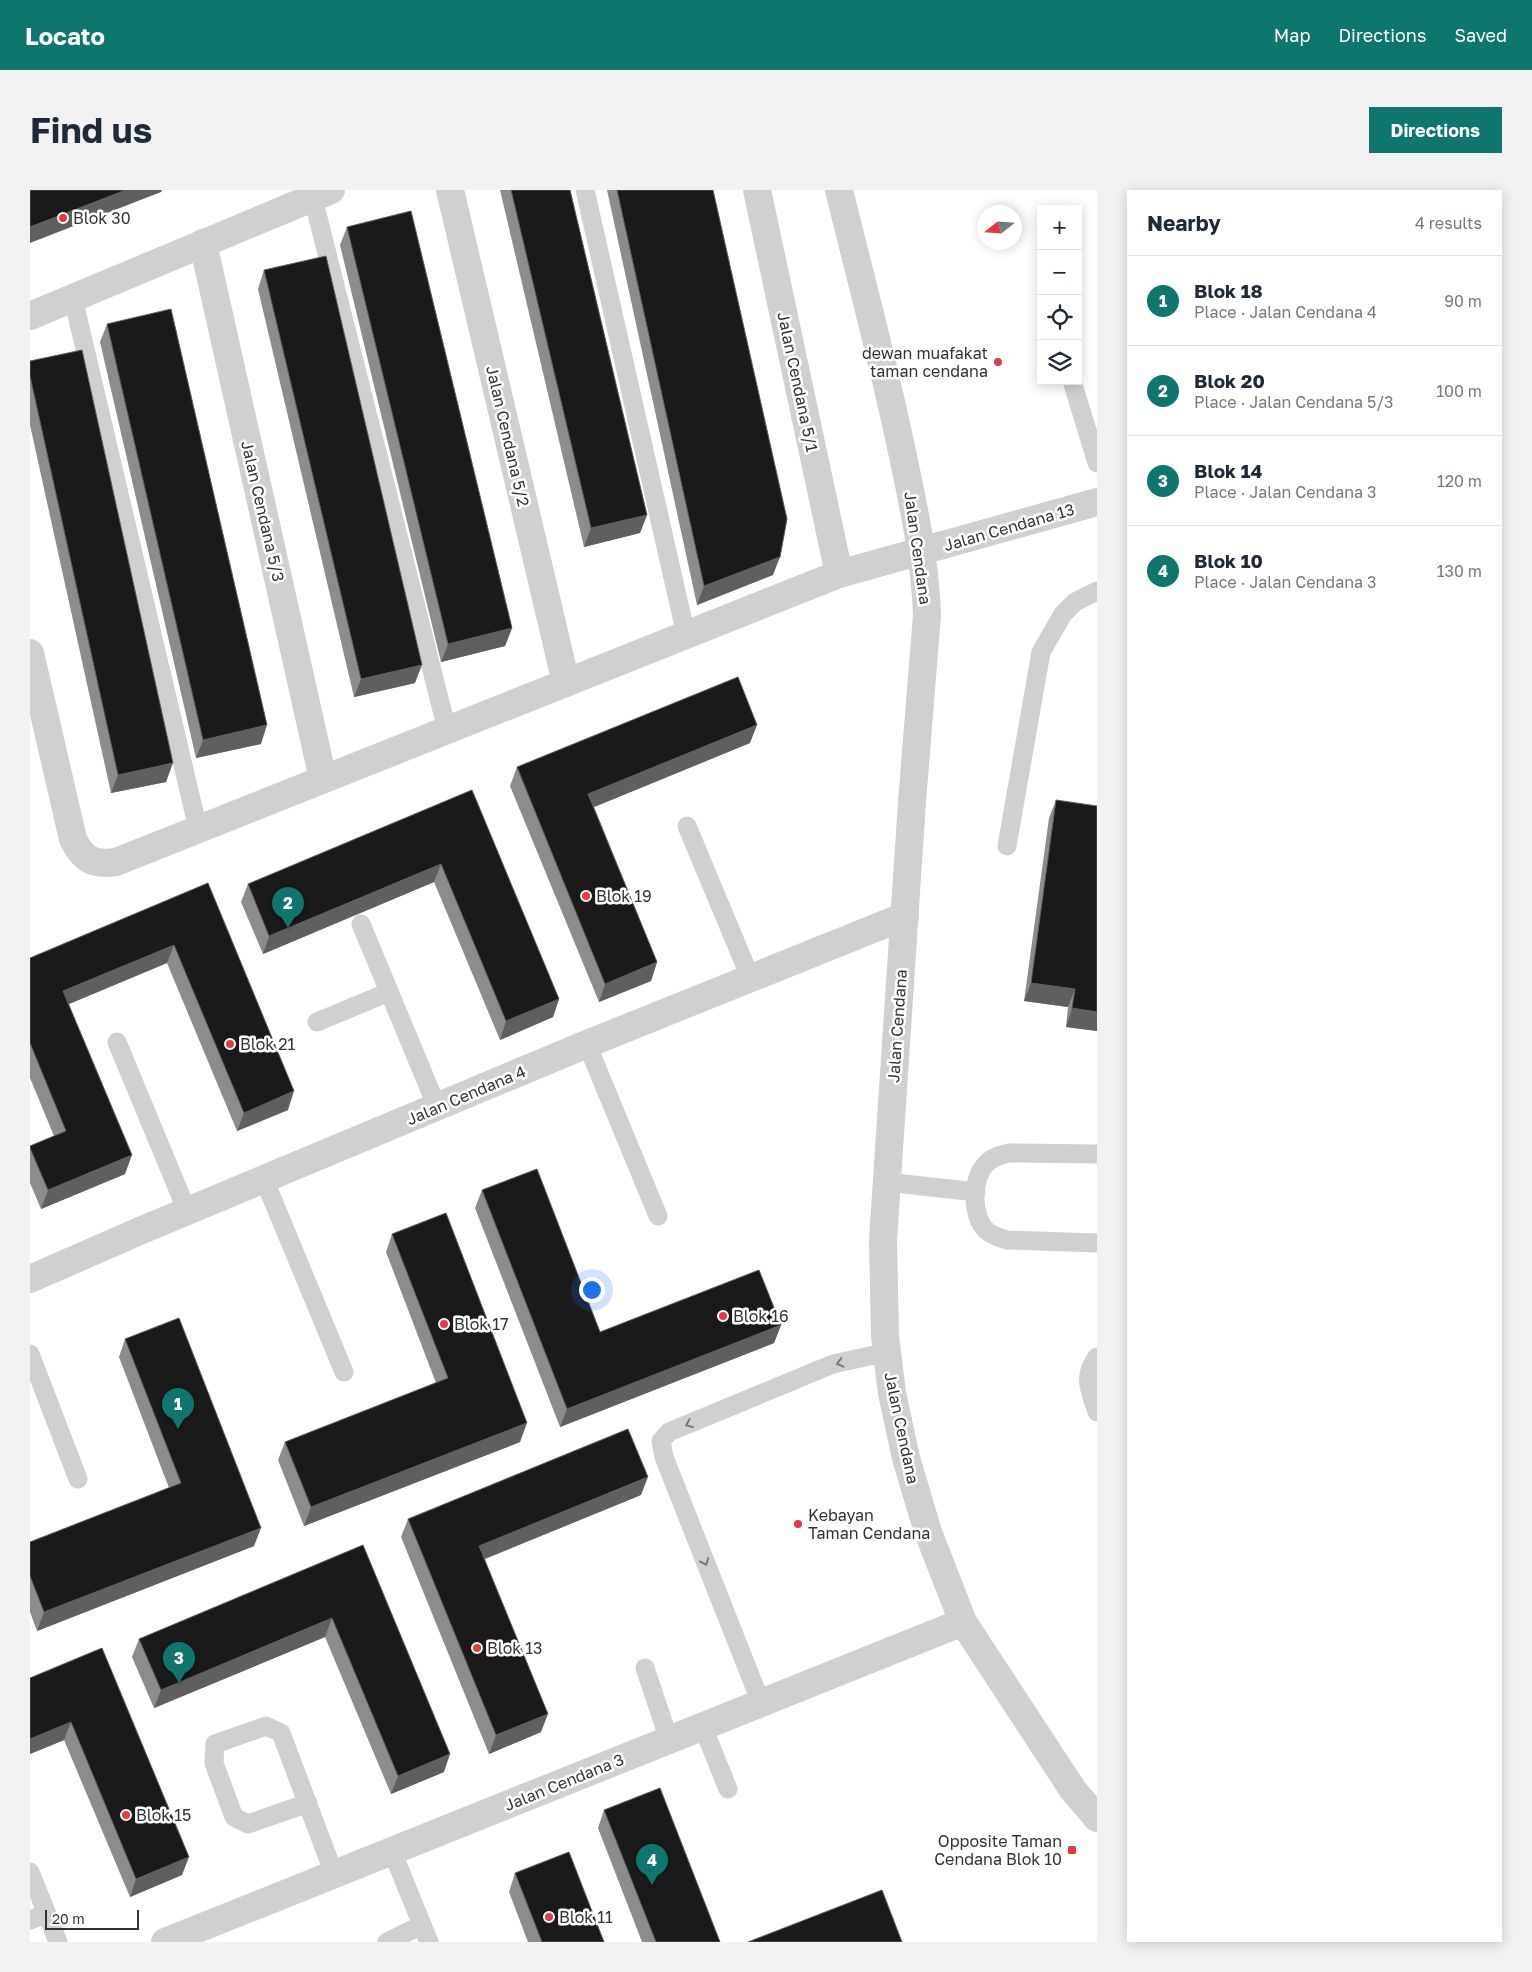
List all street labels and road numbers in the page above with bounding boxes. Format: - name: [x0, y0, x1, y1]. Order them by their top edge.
- street label: Jalan Cendana 5/1: [773, 310, 823, 454]
- street label: Jalan Cendana 5/2: [482, 364, 534, 508]
- street label: Jalan Cendana 5/3: [237, 439, 289, 583]
- street label: Jalan Cendana: [900, 490, 936, 606]
- street label: Jalan Cendana 13: [941, 499, 1077, 555]
- street label: Jalan Cendana: [883, 969, 911, 1083]
- street label: Jalan Cendana 4: [403, 1061, 529, 1129]
- street label: Jalan Cendana: [880, 1370, 924, 1486]
- street label: Jalan Cendana 3: [501, 1749, 627, 1815]

